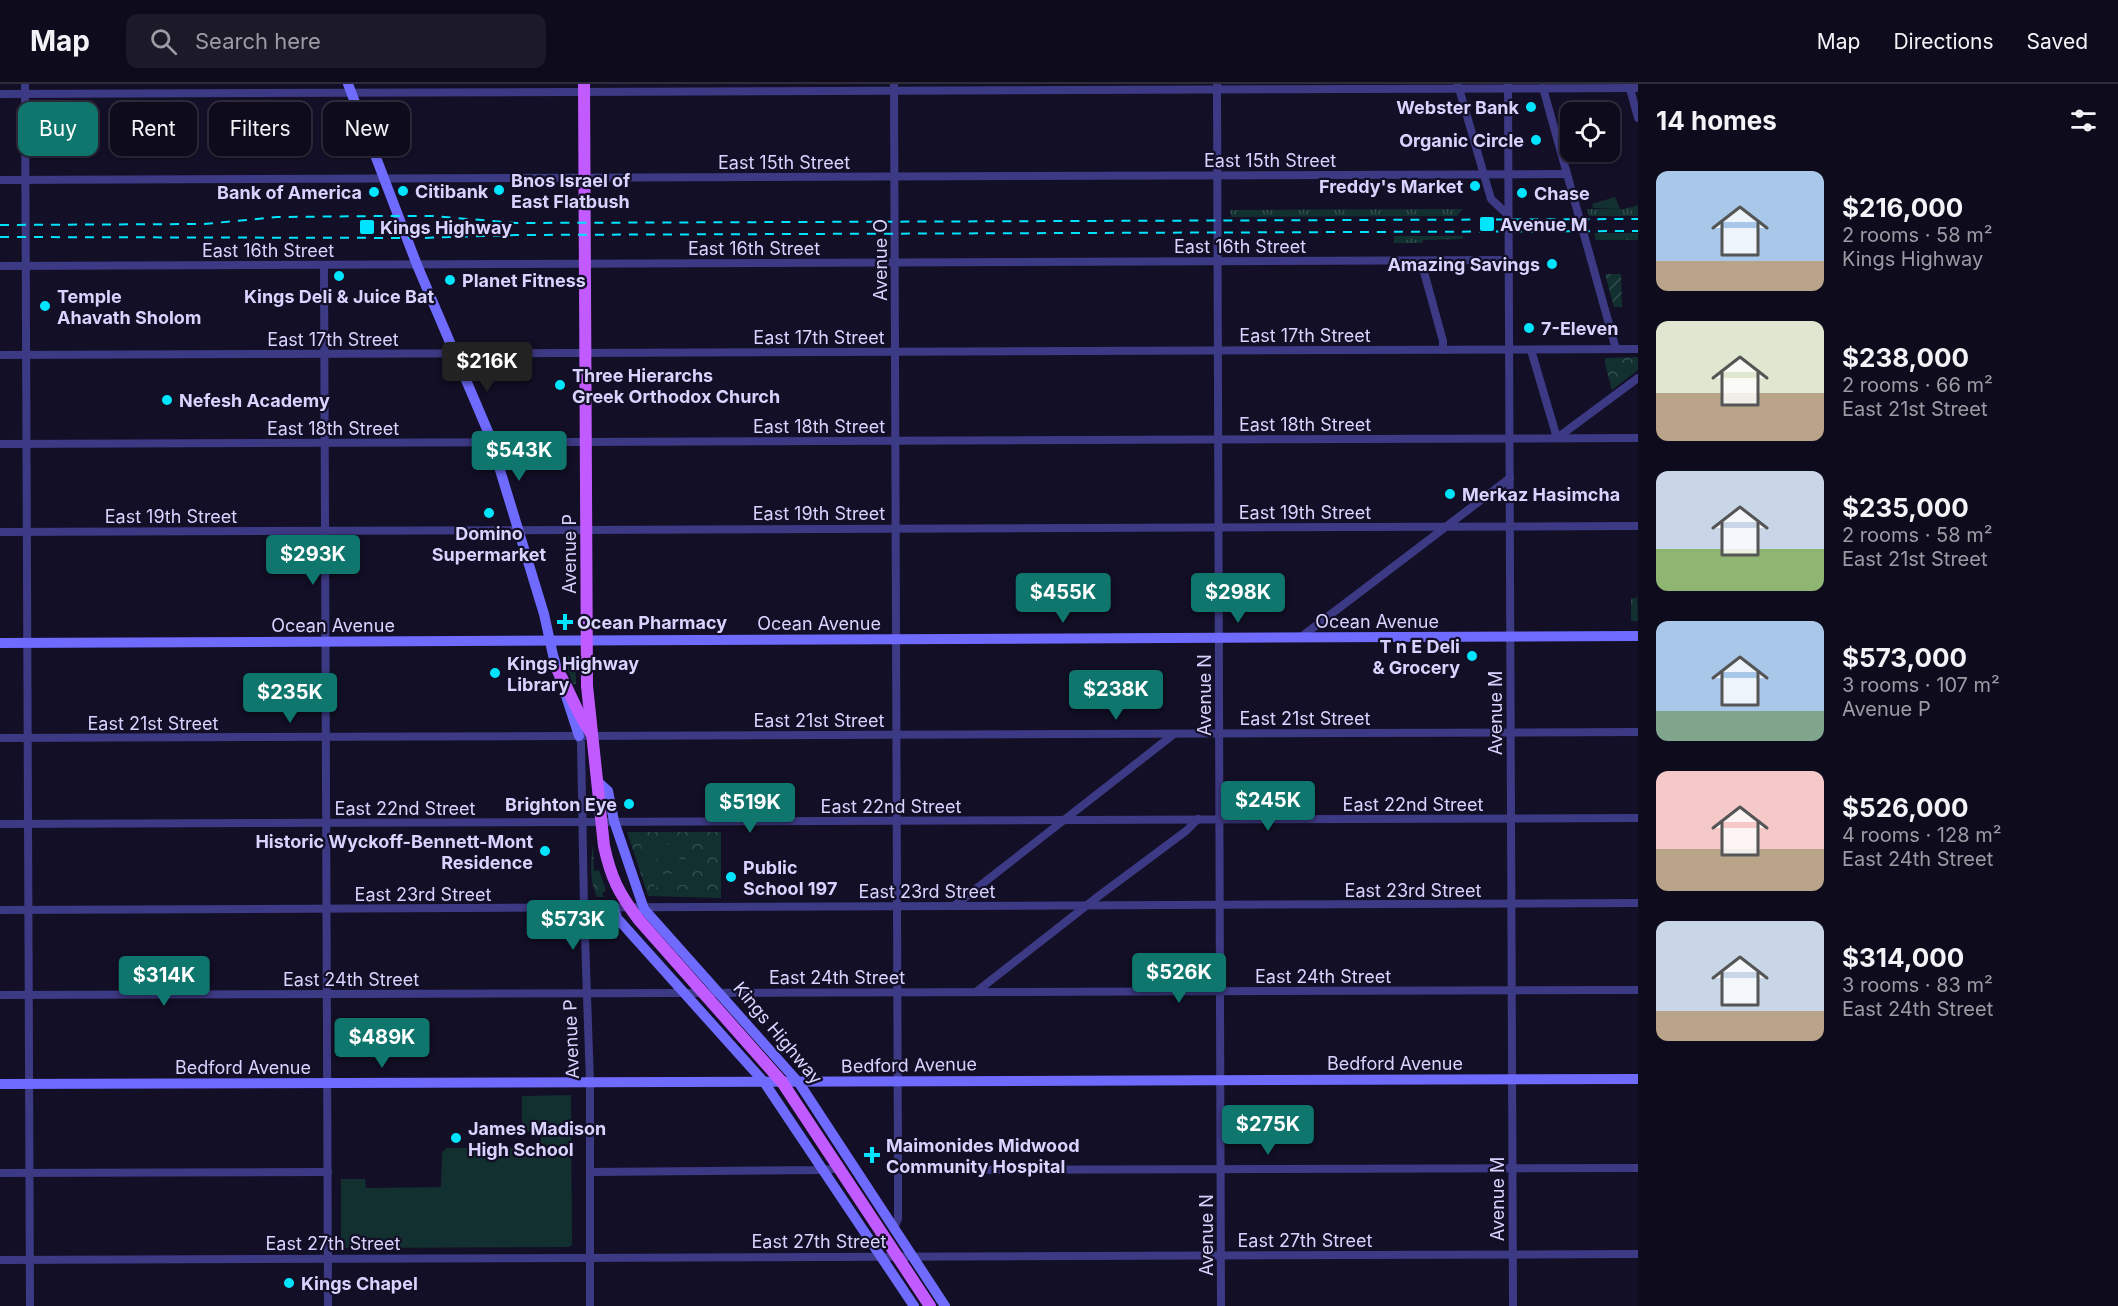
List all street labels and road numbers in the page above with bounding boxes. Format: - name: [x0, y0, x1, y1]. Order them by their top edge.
- street label: East 15th Street: [1204, 150, 1336, 171]
- street label: East 15th Street: [718, 152, 850, 173]
- street label: Avenue O: [870, 219, 891, 301]
- street label: East 16th Street: [1174, 236, 1306, 257]
- street label: East 16th Street: [688, 238, 820, 259]
- street label: East 16th Street: [202, 240, 334, 261]
- street label: East 17th Street: [1239, 325, 1371, 346]
- street label: East 17th Street: [753, 327, 885, 348]
- street label: East 17th Street: [267, 329, 399, 350]
- street label: East 18th Street: [1239, 414, 1371, 435]
- street label: East 18th Street: [753, 416, 885, 437]
- street label: East 18th Street: [267, 418, 399, 439]
- street label: East 19th Street: [1239, 502, 1371, 523]
- street label: East 19th Street: [753, 503, 885, 524]
- street label: East 19th Street: [105, 506, 237, 527]
- street label: Avenue P: [559, 514, 580, 594]
- street label: Ocean Avenue: [1315, 611, 1439, 632]
- street label: Ocean Avenue: [757, 613, 881, 634]
- street label: Ocean Avenue: [271, 615, 395, 636]
- street label: Avenue N: [1194, 654, 1215, 736]
- street label: Avenue M: [1485, 671, 1506, 755]
- street label: East 21st Street: [1240, 708, 1371, 729]
- street label: East 21st Street: [754, 710, 885, 731]
- street label: East 21st Street: [88, 713, 219, 734]
- street label: East 22nd Street: [1343, 794, 1484, 815]
- street label: East 22nd Street: [821, 796, 962, 817]
- street label: East 22nd Street: [335, 798, 476, 819]
- street label: East 23rd Street: [1345, 880, 1482, 901]
- street label: East 23rd Street: [859, 881, 996, 902]
- street label: East 23rd Street: [355, 884, 492, 905]
- street label: East 24th Street: [1255, 966, 1391, 987]
- street label: East 24th Street: [769, 967, 905, 988]
- street label: East 24th Street: [283, 969, 419, 990]
- street label: Kings Highway: [729, 978, 827, 1088]
- street label: Avenue P: [559, 999, 583, 1079]
- street label: Bedford Avenue: [841, 1053, 977, 1077]
- street label: Bedford Avenue: [1327, 1053, 1463, 1074]
- street label: Bedford Avenue: [175, 1057, 311, 1078]
- street label: Avenue M: [1487, 1157, 1508, 1241]
- street label: Avenue N: [1196, 1194, 1217, 1276]
- street label: East 27th Street: [1238, 1230, 1373, 1251]
- street label: East 27th Street: [752, 1231, 887, 1252]
- street label: East 27th Street: [266, 1233, 401, 1254]

